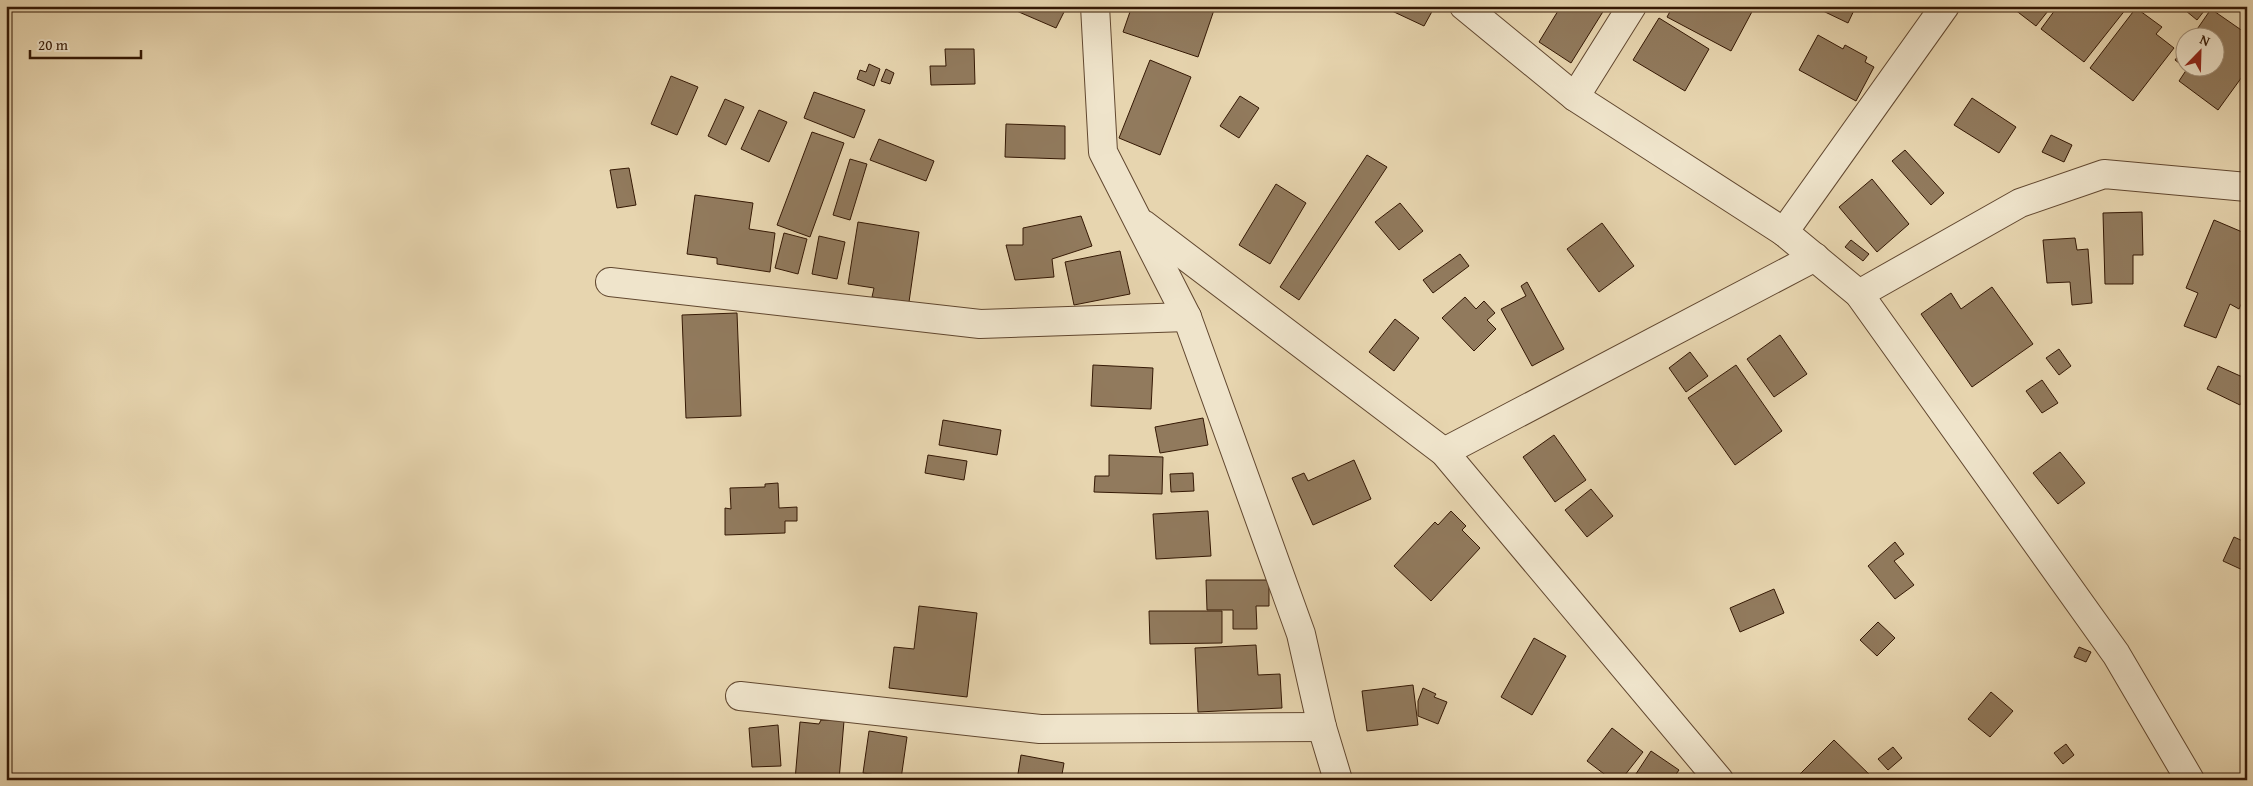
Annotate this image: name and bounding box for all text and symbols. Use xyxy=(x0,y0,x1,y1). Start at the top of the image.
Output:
scale bar xyxy=(30,28,141,60)
north arrow xyxy=(2176,28,2226,78)
text: N xyxy=(2197,29,2214,51)
text: 20 m xyxy=(38,34,69,55)

